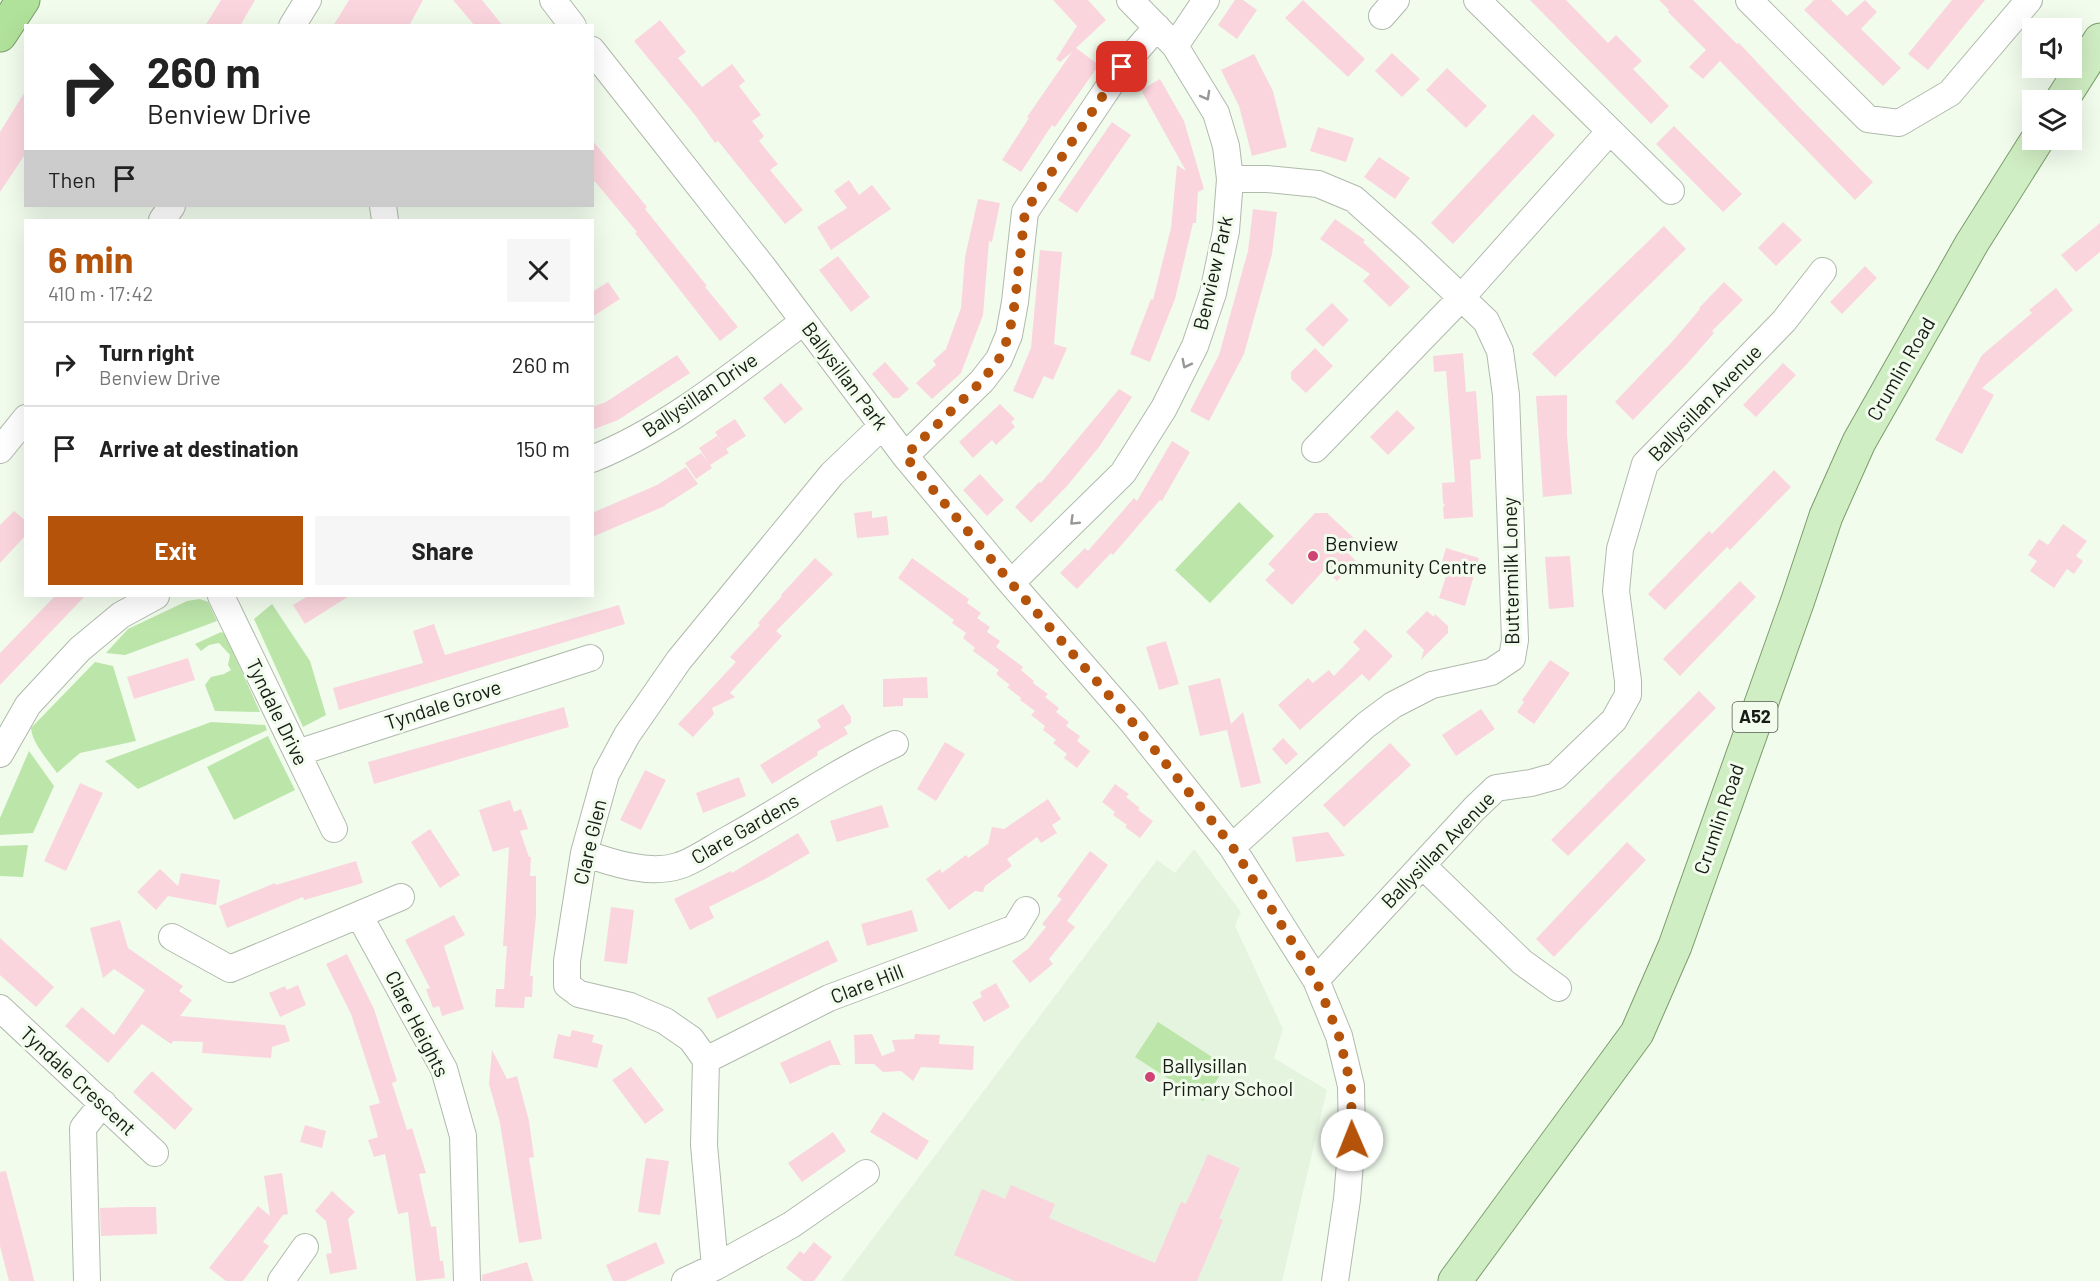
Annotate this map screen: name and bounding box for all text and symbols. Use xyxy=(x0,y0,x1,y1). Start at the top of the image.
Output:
map controls xyxy=(2022,18,2082,150)
button: sound xyxy=(2022,18,2082,78)
pin xyxy=(1096,41,1147,92)
text: 260 m xyxy=(147,46,260,96)
icon: right xyxy=(48,48,126,126)
icon: arrive xyxy=(1105,50,1138,83)
one-way arrow xyxy=(1199,90,1210,100)
button: layers xyxy=(2022,90,2082,150)
text: Benview Drive xyxy=(147,97,311,129)
icon: arrive xyxy=(108,162,141,195)
text: Then xyxy=(48,166,96,192)
street label: Benview Park xyxy=(1187,213,1237,332)
text: 6 min xyxy=(48,237,133,280)
button: close xyxy=(507,239,570,302)
text: 410 m · 17:42 xyxy=(48,281,153,305)
street label: Crumlin Road xyxy=(1861,313,1939,424)
street label: Ballysillan Park xyxy=(797,317,894,434)
text: Turn right xyxy=(99,339,194,365)
street label: Ballysillan Avenue xyxy=(1643,339,1766,466)
street label: Ballysillan Drive xyxy=(637,347,762,442)
icon: right xyxy=(48,348,81,381)
text: 260 m xyxy=(512,351,570,377)
one-way arrow xyxy=(1182,357,1193,368)
text: Benview Drive xyxy=(99,365,221,389)
icon: arrive xyxy=(48,432,81,465)
text: Arrive at destination xyxy=(99,435,298,461)
text: 150 m xyxy=(516,435,570,461)
street label: Buttermilk Loney xyxy=(1497,497,1523,645)
one-way arrow xyxy=(1070,514,1080,525)
button: Exit xyxy=(48,516,303,585)
button: Share xyxy=(315,516,570,585)
place label: Benview Community Centre xyxy=(1325,531,1487,578)
marker: Benview Community Centre xyxy=(1306,549,1320,563)
street label: Tyndale Drive xyxy=(242,654,314,769)
street label: Tyndale Grove xyxy=(382,674,504,734)
road number: A52 xyxy=(1732,702,1778,732)
street label: Crumlin Road xyxy=(1688,760,1748,877)
street label: Ballysillan Avenue xyxy=(1376,786,1499,913)
street label: Clare Gardens xyxy=(686,788,803,869)
street label: Clare Glen xyxy=(568,797,611,887)
street label: Clare Hill xyxy=(827,958,907,1008)
street label: Clare Heights xyxy=(381,966,455,1081)
street label: Tyndale Crescent xyxy=(16,1021,142,1140)
place label: Ballysillan Primary School xyxy=(1162,1053,1293,1100)
marker: Ballysillan Primary School xyxy=(1143,1070,1157,1084)
position arrow xyxy=(1320,1108,1384,1172)

